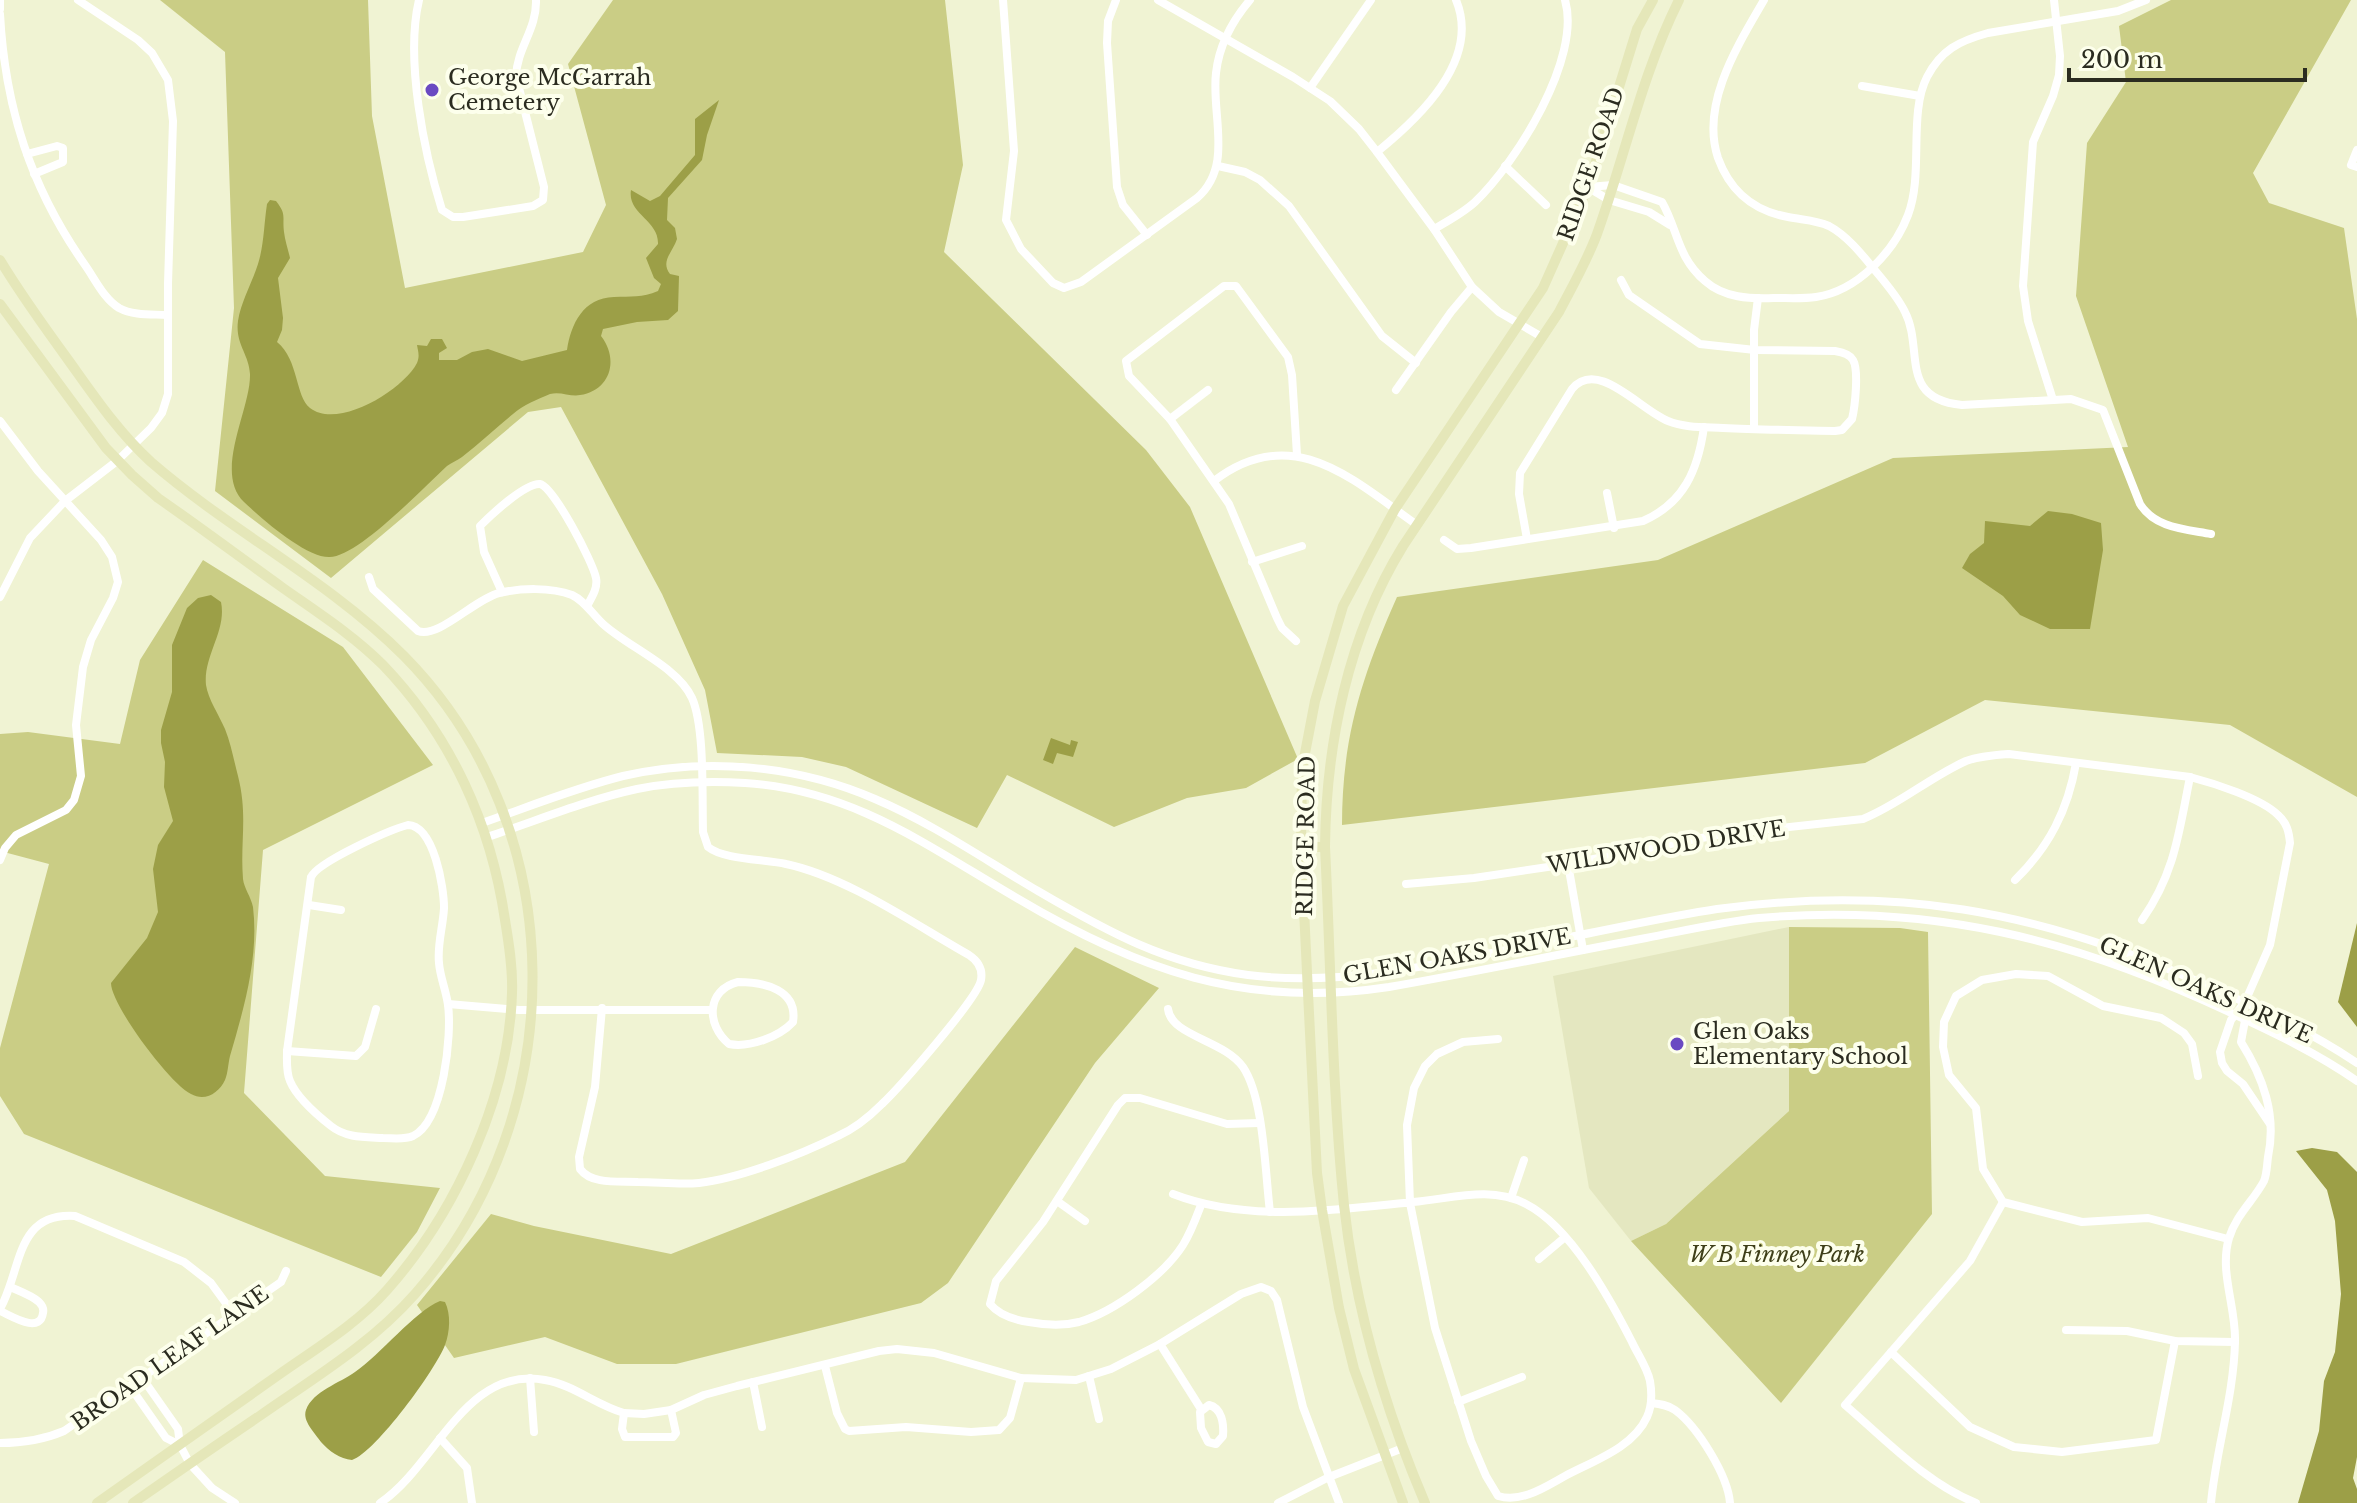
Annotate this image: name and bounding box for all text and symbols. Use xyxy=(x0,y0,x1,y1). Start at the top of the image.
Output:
scale bar xyxy=(2069,32,2305,82)
text: 200 m xyxy=(2081,45,2163,74)
place label: George McGarrah Cemetery xyxy=(448,64,651,116)
marker: George McGarrah Cemetery xyxy=(423,81,441,99)
street label: RIDGE ROAD xyxy=(1552,84,1630,244)
street label: RIDGE ROAD xyxy=(1291,755,1321,917)
street label: WILDWOOD DRIVE xyxy=(1544,815,1787,879)
street label: GLEN OAKS DRIVE xyxy=(1341,923,1573,989)
street label: GLEN OAKS DRIVE xyxy=(2095,931,2317,1049)
place label: Glen Oaks Elementary School xyxy=(1693,1018,1908,1070)
marker: Glen Oaks Elementary School xyxy=(1668,1035,1686,1053)
park label: W B Finney Park xyxy=(1689,1241,1865,1268)
street label: BROAD LEAF LANE xyxy=(66,1280,274,1436)

